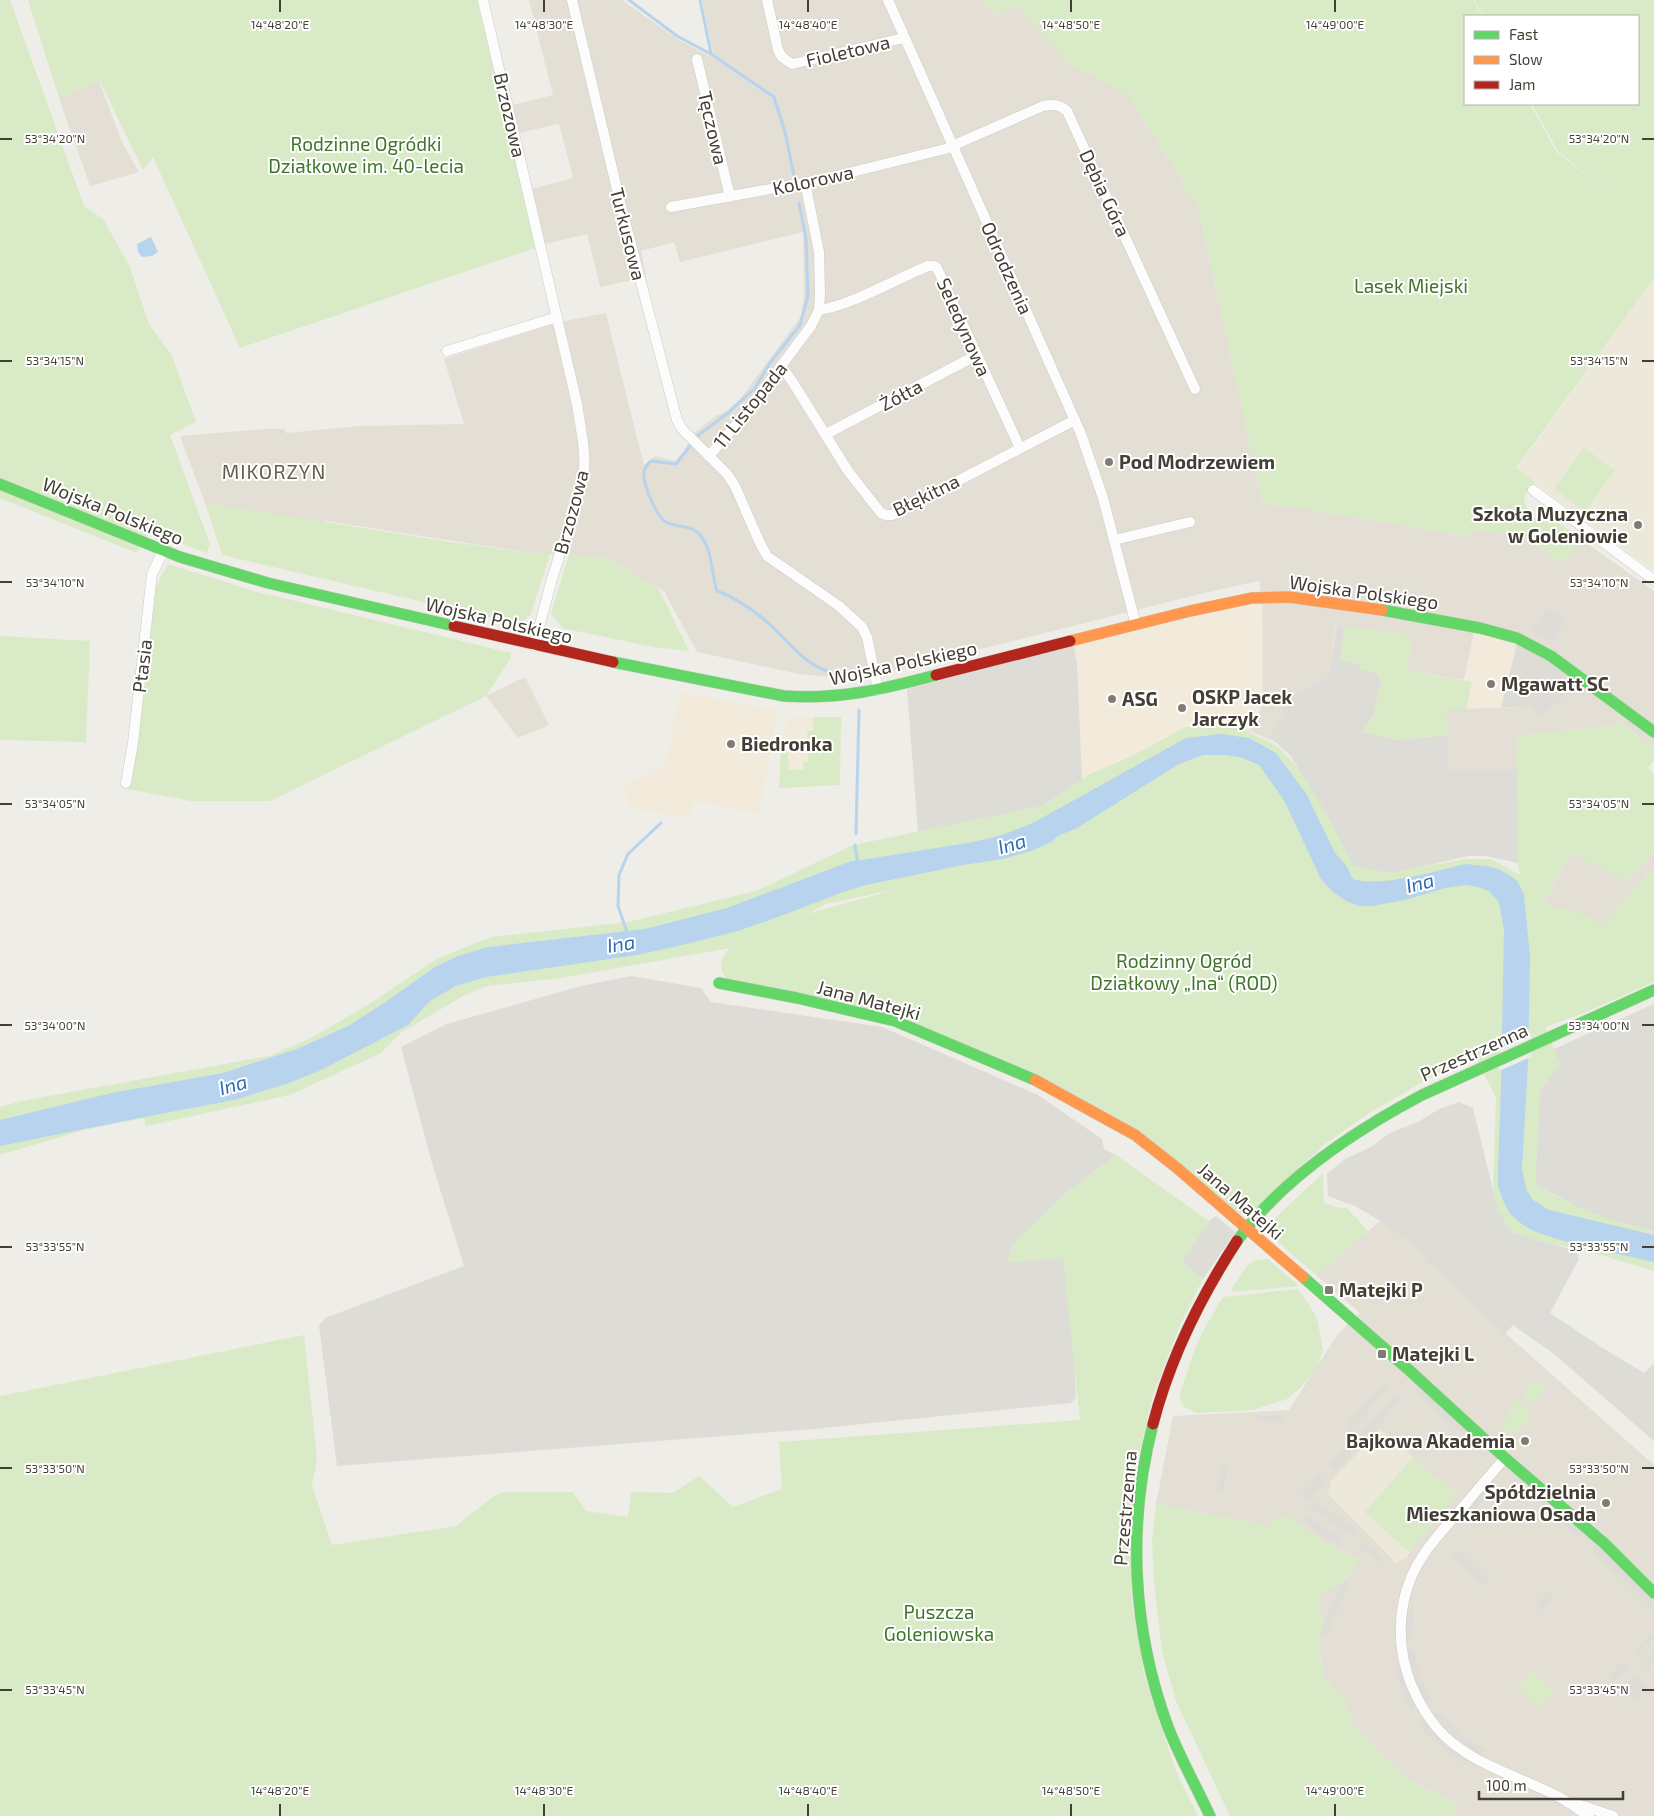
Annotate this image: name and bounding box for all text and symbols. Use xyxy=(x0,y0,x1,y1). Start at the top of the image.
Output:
legend xyxy=(1464,15,1639,105)
text: 14°48'20"E xyxy=(251,17,310,31)
text: 14°48'30"E xyxy=(515,17,574,31)
text: 14°48'40"E xyxy=(778,17,838,31)
text: 14°48'50"E xyxy=(1042,17,1100,31)
text: 14°49'00"E xyxy=(1306,17,1365,31)
text: Fast xyxy=(1509,25,1539,43)
street label: Fioletowa xyxy=(804,30,892,71)
text: Slow xyxy=(1509,50,1543,68)
street label: Brzozowa xyxy=(490,70,531,160)
text: Jam xyxy=(1509,75,1535,93)
street label: Tęczowa xyxy=(694,89,733,167)
text: 53°34'20"N xyxy=(25,131,85,145)
text: 53°34'20"N xyxy=(1569,131,1629,145)
park label: Rodzinne Ogródki Działkowe im. 40-lecia xyxy=(268,132,464,177)
street label: Dębia Góra xyxy=(1075,145,1136,240)
street label: Kolorowa xyxy=(770,160,856,199)
street label: Turkusowa xyxy=(606,185,651,283)
street label: Odrodzenia xyxy=(977,218,1038,318)
street label: Seledynowa xyxy=(933,274,996,380)
park label: Lasek Miejski xyxy=(1354,274,1468,297)
text: 53°34'15"N xyxy=(26,353,84,367)
text: 53°34'15"N xyxy=(1570,353,1628,367)
street label: 11 Listopada xyxy=(708,357,791,452)
street label: Żółta xyxy=(875,374,926,415)
place label: Pod Modrzewiem xyxy=(1119,450,1275,473)
marker: Pod Modrzewiem xyxy=(1103,456,1115,468)
district label: MIKORZYN xyxy=(222,459,326,483)
street label: Brzozowa xyxy=(548,467,593,557)
street label: Błękitna xyxy=(889,469,963,521)
street label: Wojska Polskiego xyxy=(39,472,187,549)
place label: Szkoła Muzyczna w Goleniowie xyxy=(1472,502,1628,547)
marker: Szkoła Muzyczna w Goleniowie xyxy=(1632,519,1644,531)
street label: Wojska Polskiego xyxy=(1288,570,1440,613)
text: 53°34'10"N xyxy=(26,575,84,589)
text: 53°34'10"N xyxy=(1570,575,1628,589)
street label: Wojska Polskiego xyxy=(423,591,575,648)
street label: Wojska Polskiego xyxy=(827,636,979,689)
street label: Ptasia xyxy=(127,638,156,694)
place label: Mgawatt SC xyxy=(1501,672,1609,695)
marker: Mgawatt SC xyxy=(1485,678,1497,690)
place label: OSKP Jacek Jarczyk xyxy=(1192,685,1293,731)
place label: ASG xyxy=(1122,687,1158,710)
marker: ASG xyxy=(1106,693,1118,705)
marker: OSKP Jacek Jarczyk xyxy=(1176,702,1188,714)
place label: Biedronka xyxy=(741,732,833,755)
marker: Biedronka xyxy=(725,738,737,750)
text: 53°34'05"N xyxy=(25,796,85,810)
text: 53°34'05"N xyxy=(1569,796,1629,810)
water label: Ina xyxy=(995,828,1029,858)
water label: Ina xyxy=(1403,867,1436,897)
water label: Ina xyxy=(605,929,637,957)
park label: Rodzinny Ogród Działkowy „Ina“ (ROD) xyxy=(1090,949,1278,994)
street label: Jana Matejki xyxy=(815,975,923,1024)
text: 53°34'00"N xyxy=(24,1018,86,1032)
street label: Przestrzenna xyxy=(1416,1018,1531,1086)
text: 53°34'00"N xyxy=(1568,1018,1630,1032)
water label: Ina xyxy=(216,1069,249,1099)
street label: Jana Matejki xyxy=(1194,1157,1289,1244)
text: 53°33'55"N xyxy=(26,1239,84,1253)
text: 53°33'55"N xyxy=(1570,1239,1628,1253)
place label: Matejki P xyxy=(1339,1278,1423,1301)
marker: Matejki P xyxy=(1323,1284,1335,1296)
place label: Matejki L xyxy=(1392,1342,1474,1365)
marker: Matejki L xyxy=(1376,1348,1388,1360)
place label: Bajkowa Akademia xyxy=(1346,1429,1515,1452)
marker: Bajkowa Akademia xyxy=(1519,1435,1531,1447)
street label: Przestrzenna xyxy=(1108,1449,1141,1567)
text: 53°33'50"N xyxy=(25,1461,85,1475)
text: 53°33'50"N xyxy=(1569,1461,1629,1475)
place label: Spółdzielnia Mieszkaniowa Osada xyxy=(1406,1480,1596,1525)
marker: Spółdzielnia Mieszkaniowa Osada xyxy=(1600,1497,1612,1509)
park label: Puszcza Goleniowska xyxy=(884,1600,994,1645)
text: 53°33'45"N xyxy=(25,1682,85,1696)
text: 53°33'45"N xyxy=(1569,1682,1629,1696)
scale bar xyxy=(1479,1768,1623,1800)
text: 100 m xyxy=(1486,1776,1527,1794)
text: 14°48'20"E xyxy=(251,1783,310,1797)
text: 14°48'30"E xyxy=(515,1783,574,1797)
text: 14°48'40"E xyxy=(778,1783,838,1797)
text: 14°48'50"E xyxy=(1042,1783,1100,1797)
text: 14°49'00"E xyxy=(1306,1783,1365,1797)

